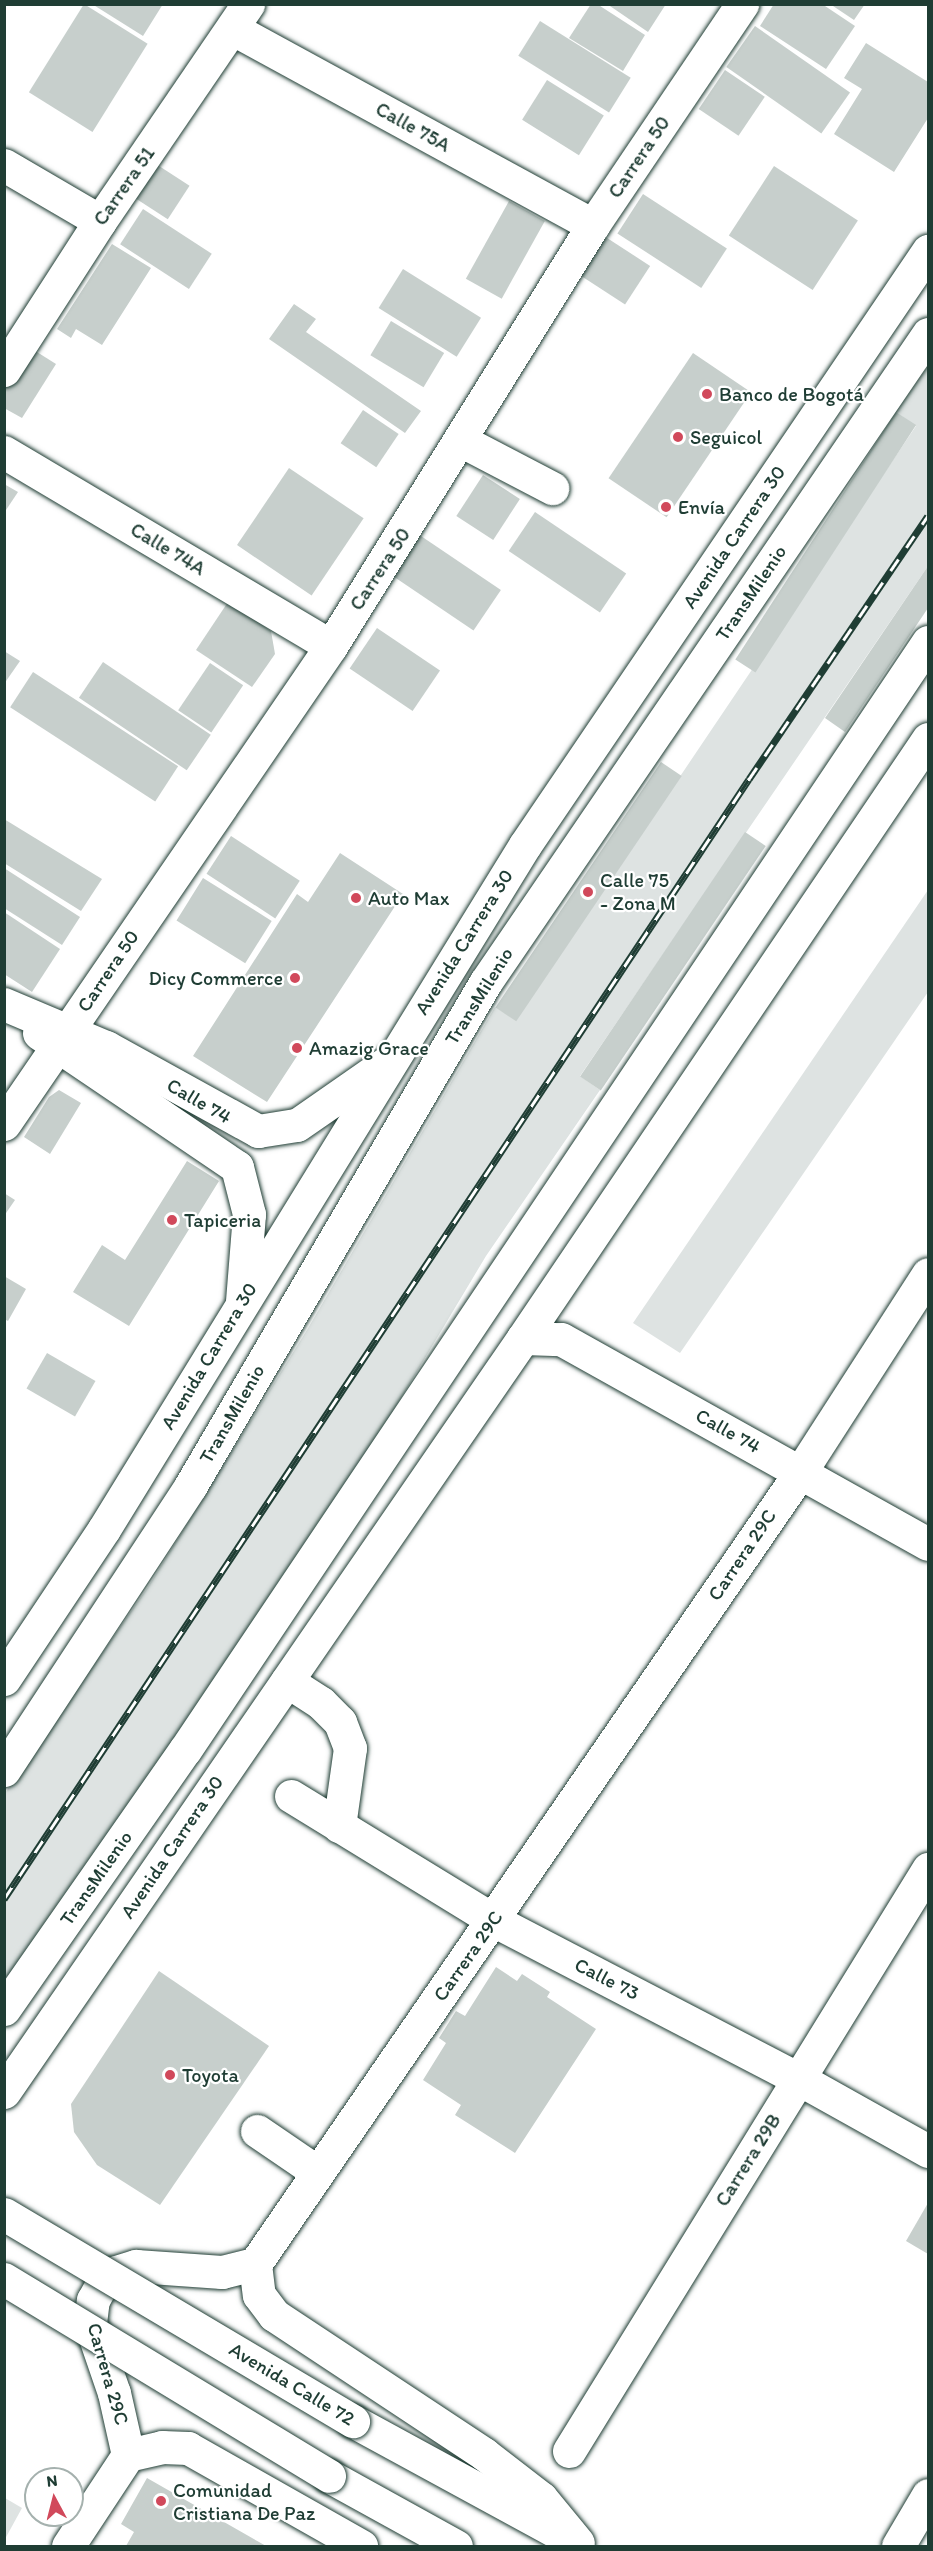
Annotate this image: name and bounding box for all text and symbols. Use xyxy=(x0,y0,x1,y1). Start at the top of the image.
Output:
street label: Calle 75A xyxy=(371,97,455,157)
street label: Carrera 50 xyxy=(603,111,675,203)
street label: Carrera 51 xyxy=(88,142,160,230)
place label: Banco de Bogotá xyxy=(719,382,864,406)
marker: Banco de Bogotá xyxy=(700,387,714,401)
place label: Seguicol xyxy=(690,425,762,449)
marker: Seguicol xyxy=(671,430,685,444)
street label: Avenida Carrera 30 xyxy=(677,461,791,613)
place label: Envía xyxy=(678,495,725,519)
marker: Envía xyxy=(659,500,673,514)
street label: Calle 74A xyxy=(126,517,210,581)
street label: Carrera 50 xyxy=(344,523,416,615)
street label: TransMilenio xyxy=(710,541,792,645)
street label: Avenida Carrera 30 xyxy=(410,865,518,1019)
place label: Calle 75 - Zona M xyxy=(600,868,675,915)
marker: Calle 75 - Zona M xyxy=(581,885,595,899)
place label: Auto Max xyxy=(368,886,450,910)
marker: Auto Max xyxy=(349,891,363,905)
street label: Carrera 50 xyxy=(72,925,144,1017)
street label: TransMilenio xyxy=(440,943,518,1049)
place label: Dicy Commerce xyxy=(149,966,283,990)
marker: Dicy Commerce xyxy=(288,971,302,985)
place label: Amazig Grace xyxy=(309,1036,429,1060)
marker: Amazig Grace xyxy=(290,1041,304,1055)
street label: Calle 74 xyxy=(162,1073,236,1129)
place label: Tapiceria xyxy=(184,1208,261,1232)
marker: Tapiceria xyxy=(165,1213,179,1227)
street label: Avenida Carrera 30 xyxy=(156,1278,262,1434)
street label: TransMilenio xyxy=(194,1360,270,1468)
street label: Calle 74 xyxy=(691,1403,765,1459)
street label: Carrera 29C xyxy=(703,1505,781,1605)
street label: Avenida Carrera 30 xyxy=(115,1771,229,1923)
street label: TransMilenio xyxy=(55,1826,137,1930)
street label: Carrera 29C xyxy=(428,1906,508,2006)
street label: Calle 73 xyxy=(571,1953,643,2005)
place label: Toyota xyxy=(182,2063,239,2087)
marker: Toyota xyxy=(163,2068,177,2082)
street label: Carrera 29B xyxy=(710,2109,786,2211)
street label: Carrera 29C xyxy=(82,2320,134,2428)
street label: Avenida Calle 72 xyxy=(225,2337,359,2431)
north arrow xyxy=(24,2467,84,2527)
text: N xyxy=(45,2471,59,2491)
place label: Comunidad Cristiana De Paz xyxy=(173,2478,315,2525)
marker: Comunidad Cristiana De Paz xyxy=(154,2494,168,2508)

